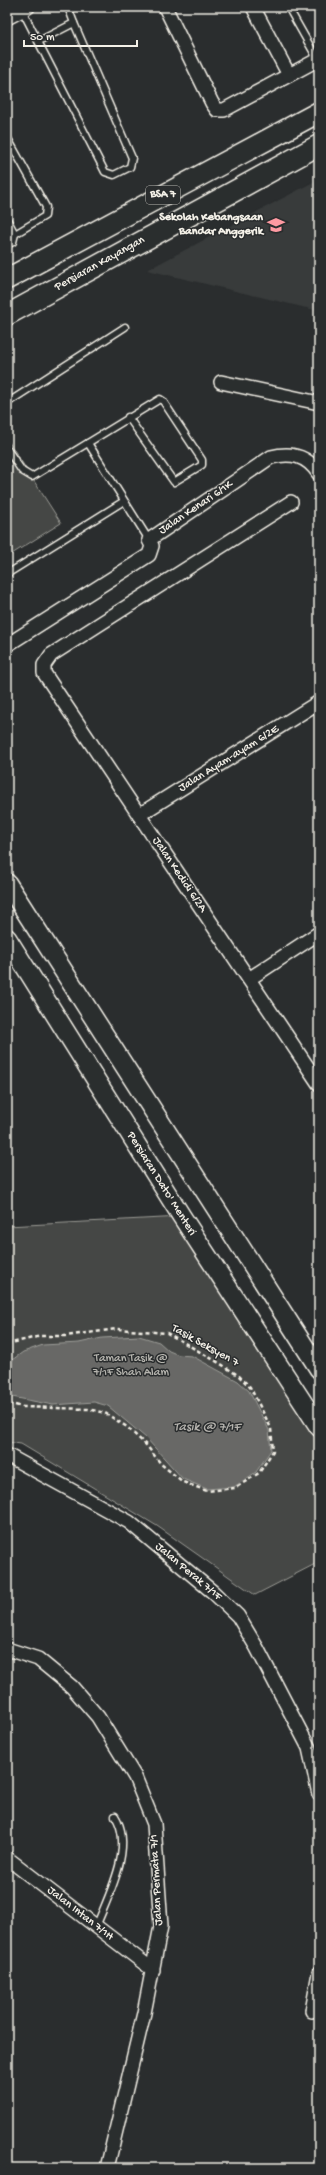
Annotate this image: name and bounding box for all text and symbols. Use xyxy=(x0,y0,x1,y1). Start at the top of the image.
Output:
scale bar xyxy=(24,22,137,48)
text: 50 m xyxy=(30,31,55,45)
road number: BSA 7 xyxy=(146,186,180,204)
place label: Sekolah Kebangsaan Bandar Anggerik xyxy=(159,211,265,239)
school or university icon: Sekolah Kebangsaan Bandar Anggerik xyxy=(266,215,286,235)
street label: Persiaran Kayangan xyxy=(52,233,148,295)
street label: Jalan Kenari 6/1K xyxy=(156,477,237,538)
street label: Jalan Ayam-ayam 6/2E xyxy=(176,722,282,796)
street label: Jalan Kedidi 6/2A xyxy=(149,835,210,916)
street label: Persiaran Dato' Menteri xyxy=(123,1129,199,1239)
street label: Tasik Seksyen 7 xyxy=(168,1321,242,1371)
park label: Taman Tasik @ 7/1F Shah Alam xyxy=(92,1352,169,1380)
water label: Tasik @ 7/1F xyxy=(174,1420,243,1435)
street label: Jalan Perak 7/1F xyxy=(152,1540,225,1605)
street label: Jalan Permata 7/1 xyxy=(148,1834,166,1926)
street label: Jalan Intan 7/1H xyxy=(44,1884,116,1944)

